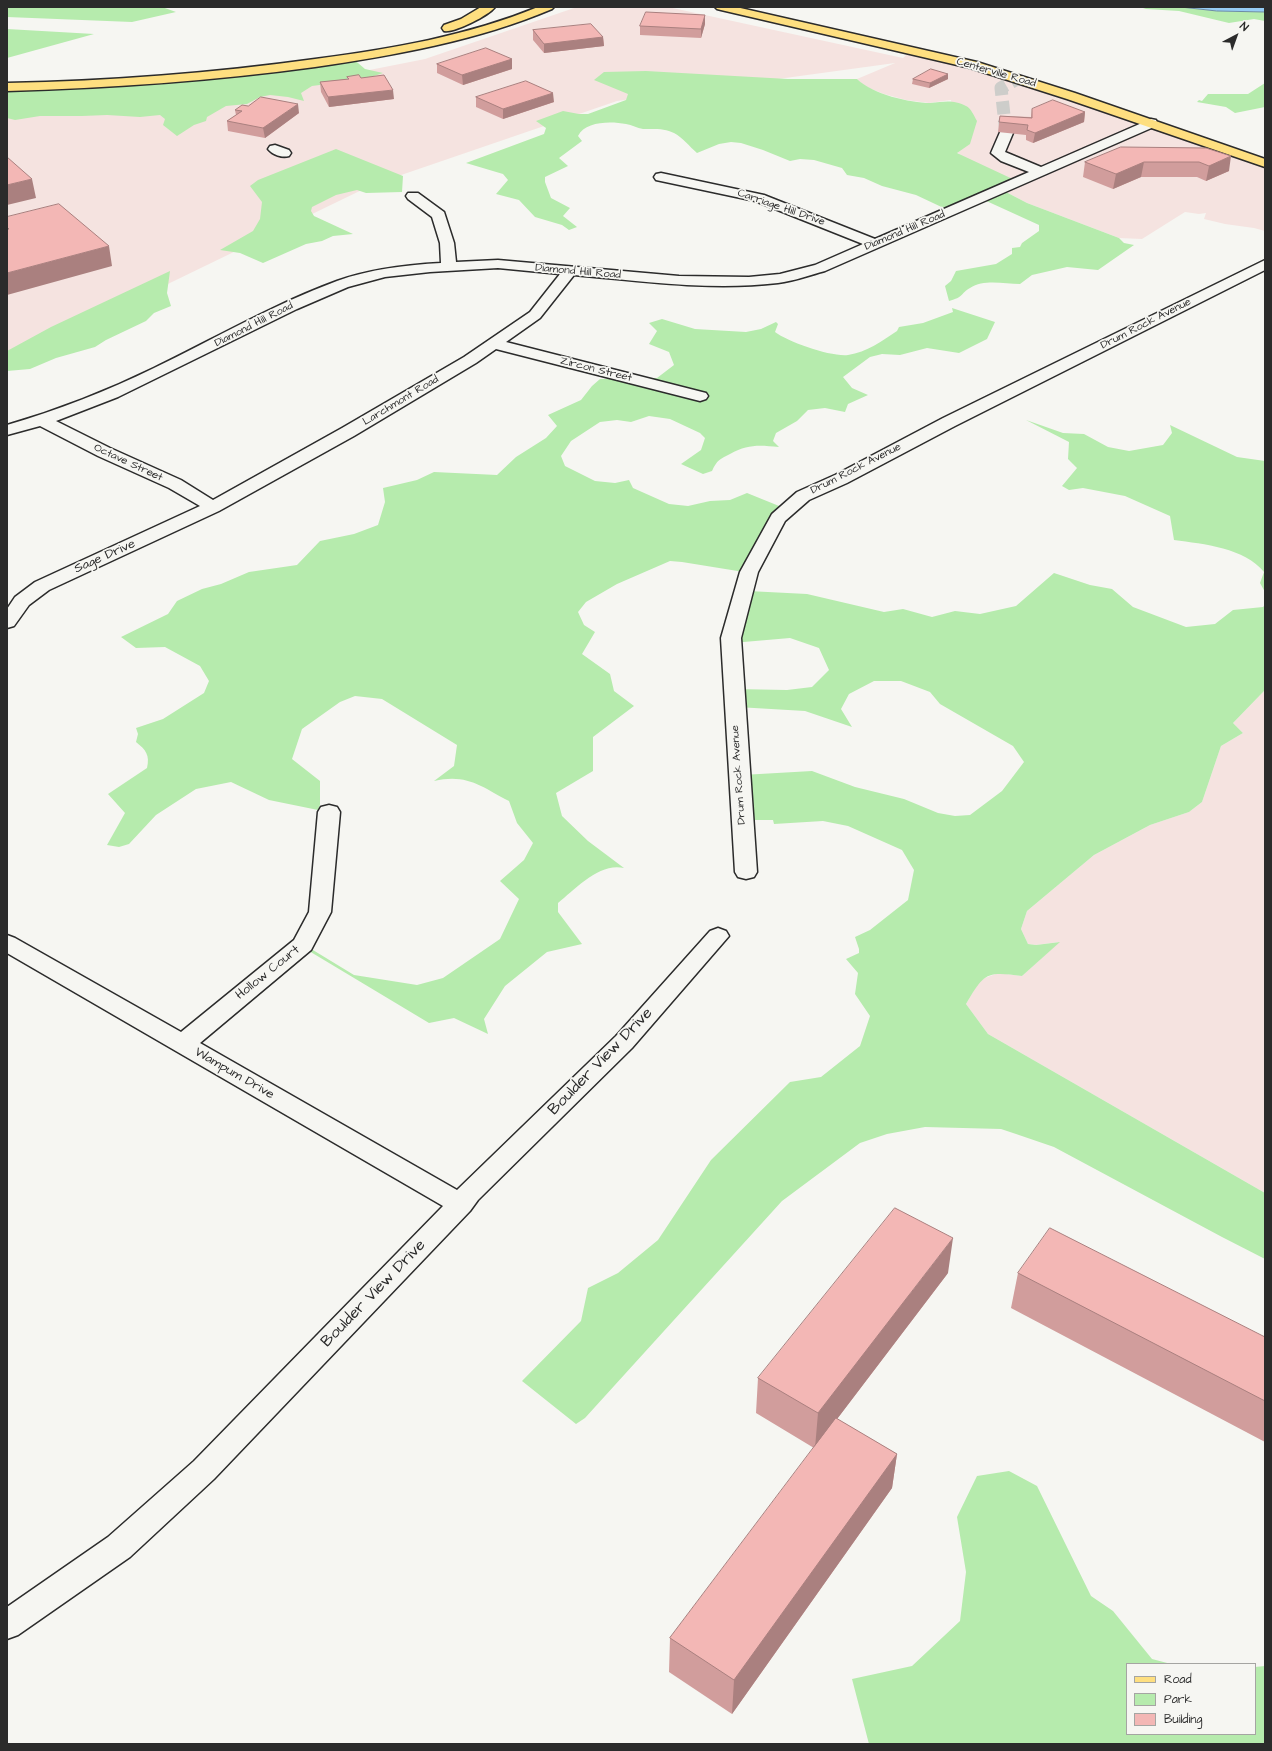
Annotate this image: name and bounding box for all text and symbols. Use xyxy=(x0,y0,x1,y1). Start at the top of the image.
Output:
north arrow xyxy=(1216,16,1256,56)
text: N xyxy=(1237,19,1252,34)
street label: Centerville Road xyxy=(955,55,1037,91)
street label: Carriage Hill Drive xyxy=(736,187,826,229)
street label: Diamond Hill Road xyxy=(863,208,947,254)
street label: Diamond Hill Road xyxy=(535,262,621,282)
street label: Drum Rock Avenue xyxy=(1099,296,1193,352)
street label: Diamond Hill Road xyxy=(213,300,295,350)
street label: Zircon Street xyxy=(559,355,633,385)
street label: Larchmont Road xyxy=(361,373,441,429)
street label: Octave Street xyxy=(92,441,164,485)
street label: Drum Rock Avenue xyxy=(809,441,903,497)
street label: Sage Drive xyxy=(72,537,138,577)
street label: Drum Rock Avenue xyxy=(729,725,749,825)
street label: Hollow Court xyxy=(233,942,303,1004)
street label: Boulder View Drive xyxy=(545,1004,657,1120)
street label: Wampum Drive xyxy=(191,1045,277,1103)
street label: Boulder View Drive xyxy=(318,1236,430,1352)
legend xyxy=(1126,1663,1256,1735)
text: Road xyxy=(1164,1671,1192,1688)
text: Park xyxy=(1164,1691,1192,1708)
text: Building xyxy=(1164,1711,1202,1728)

